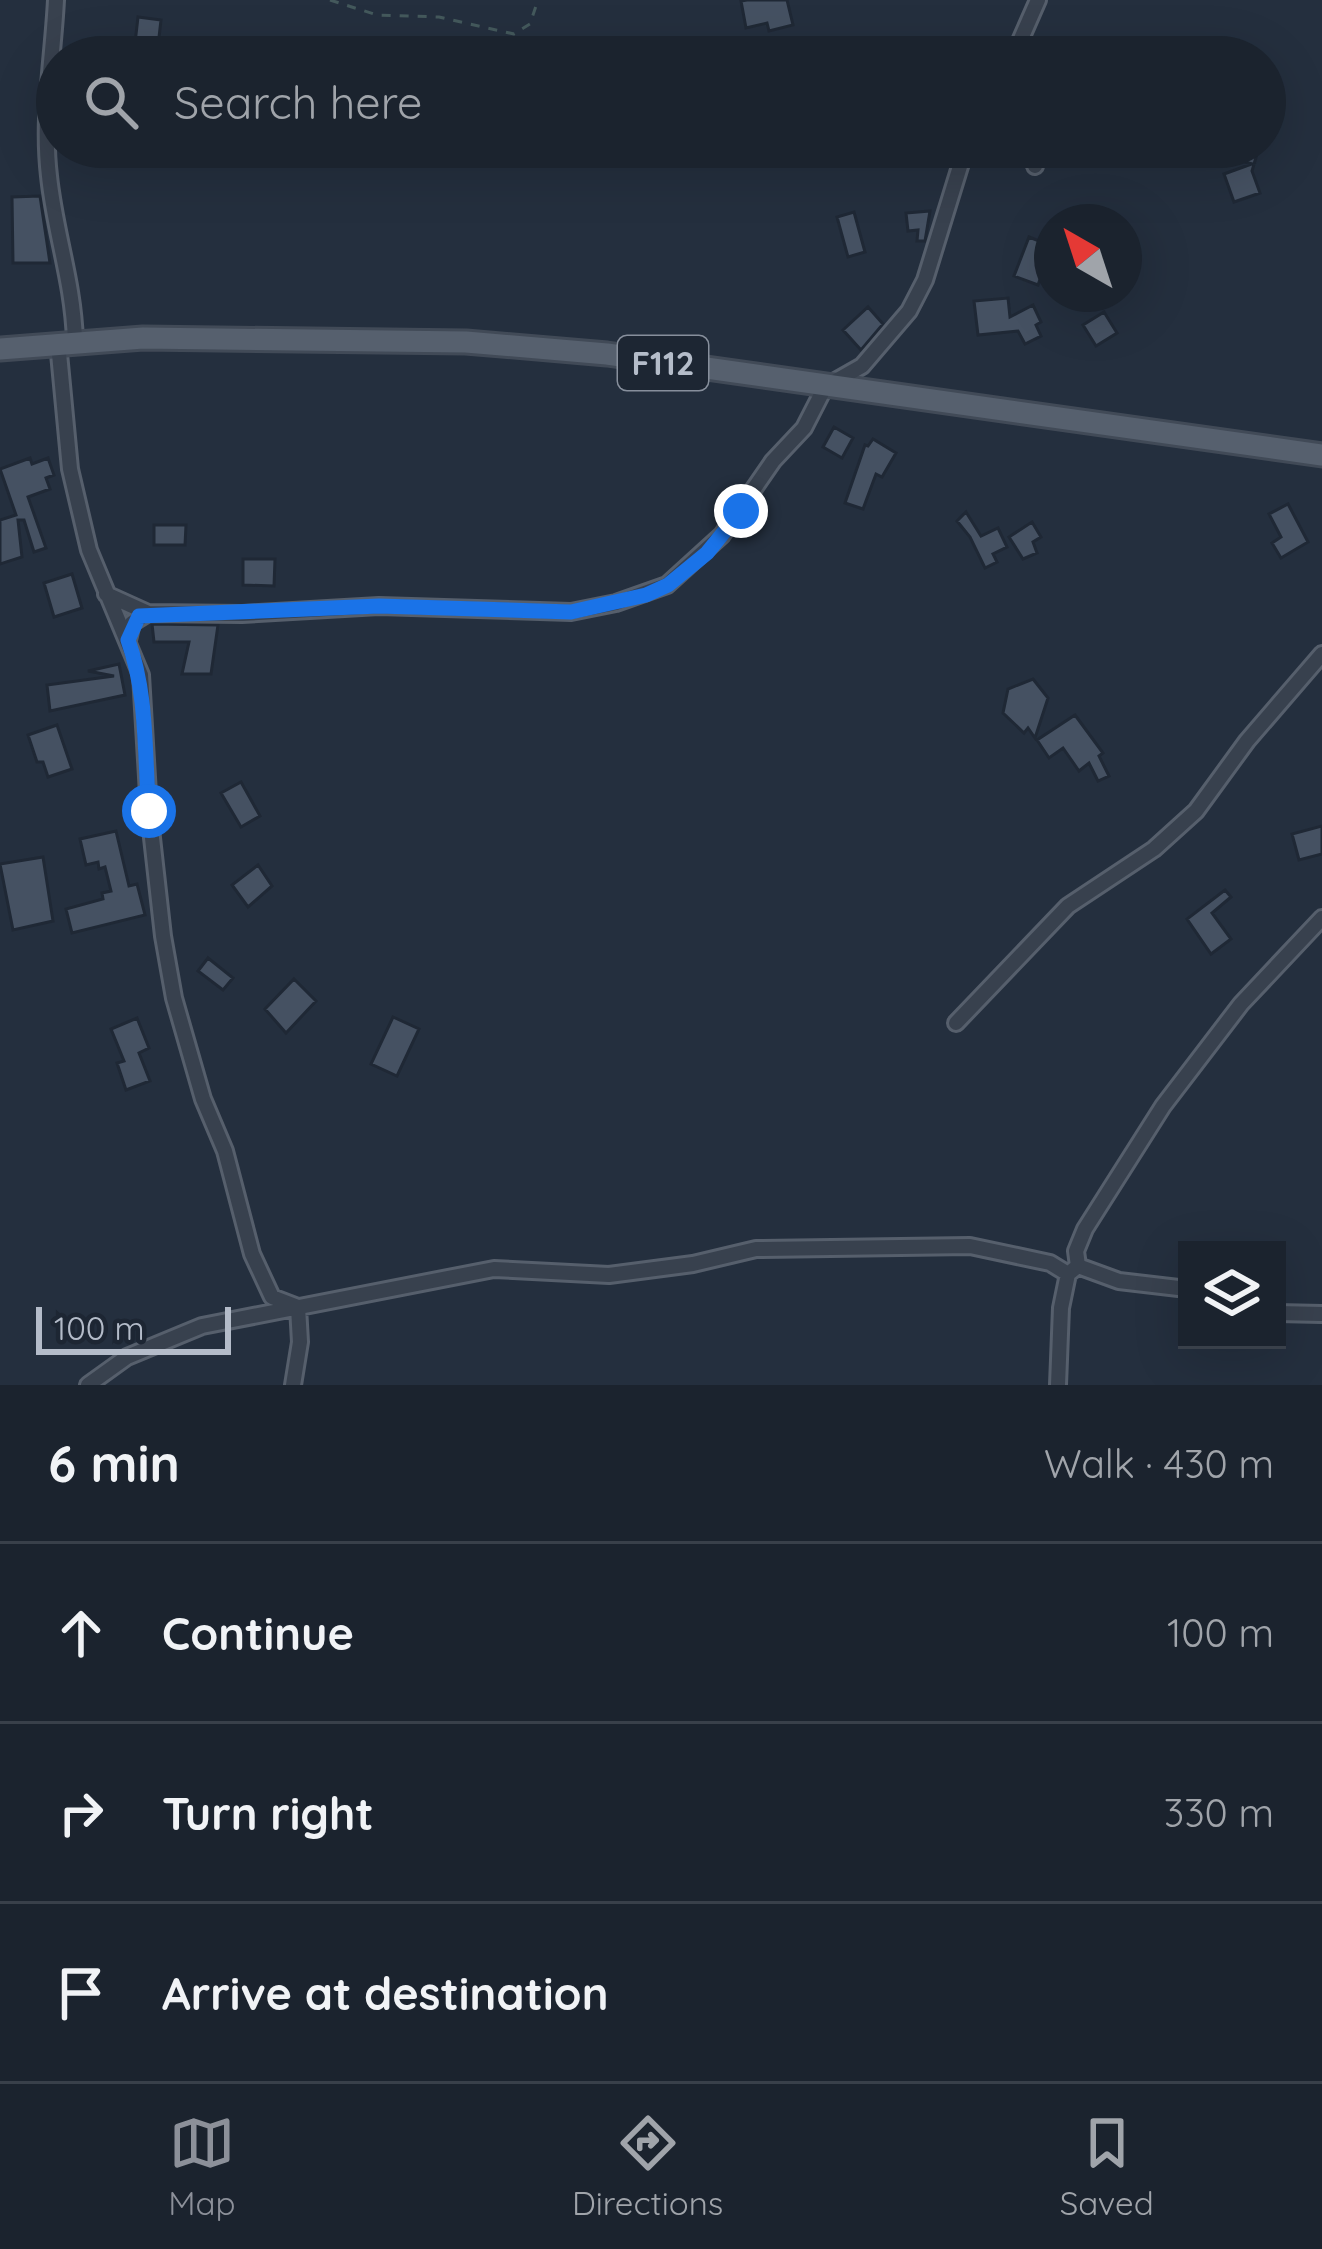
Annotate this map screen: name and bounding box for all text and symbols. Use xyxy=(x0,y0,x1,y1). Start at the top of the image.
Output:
search box xyxy=(36,36,1286,168)
icon: search xyxy=(78,69,144,135)
text: Search here xyxy=(174,74,422,130)
north arrow xyxy=(1034,204,1142,312)
road number: F112 xyxy=(618,336,708,390)
route end xyxy=(714,484,768,538)
route start xyxy=(122,784,176,838)
map controls xyxy=(1178,1241,1286,1349)
button: layers xyxy=(1178,1241,1286,1349)
scale bar xyxy=(36,1301,231,1354)
text: 100 m xyxy=(54,1307,145,1348)
text: 6 min xyxy=(48,1431,180,1495)
text: Walk · 430 m xyxy=(1044,1439,1274,1488)
icon: ahead xyxy=(48,1600,114,1666)
text: Continue xyxy=(162,1605,354,1661)
text: 100 m xyxy=(1167,1608,1274,1657)
icon: right xyxy=(48,1780,114,1846)
text: Turn right xyxy=(162,1785,374,1841)
text: 330 m xyxy=(1164,1788,1274,1837)
icon: arrive xyxy=(48,1960,114,2026)
text: Arrive at destination xyxy=(162,1965,608,2021)
tab: Map xyxy=(168,2110,236,2223)
tab: Directions xyxy=(572,2110,723,2223)
tab: Saved xyxy=(1060,2110,1154,2223)

